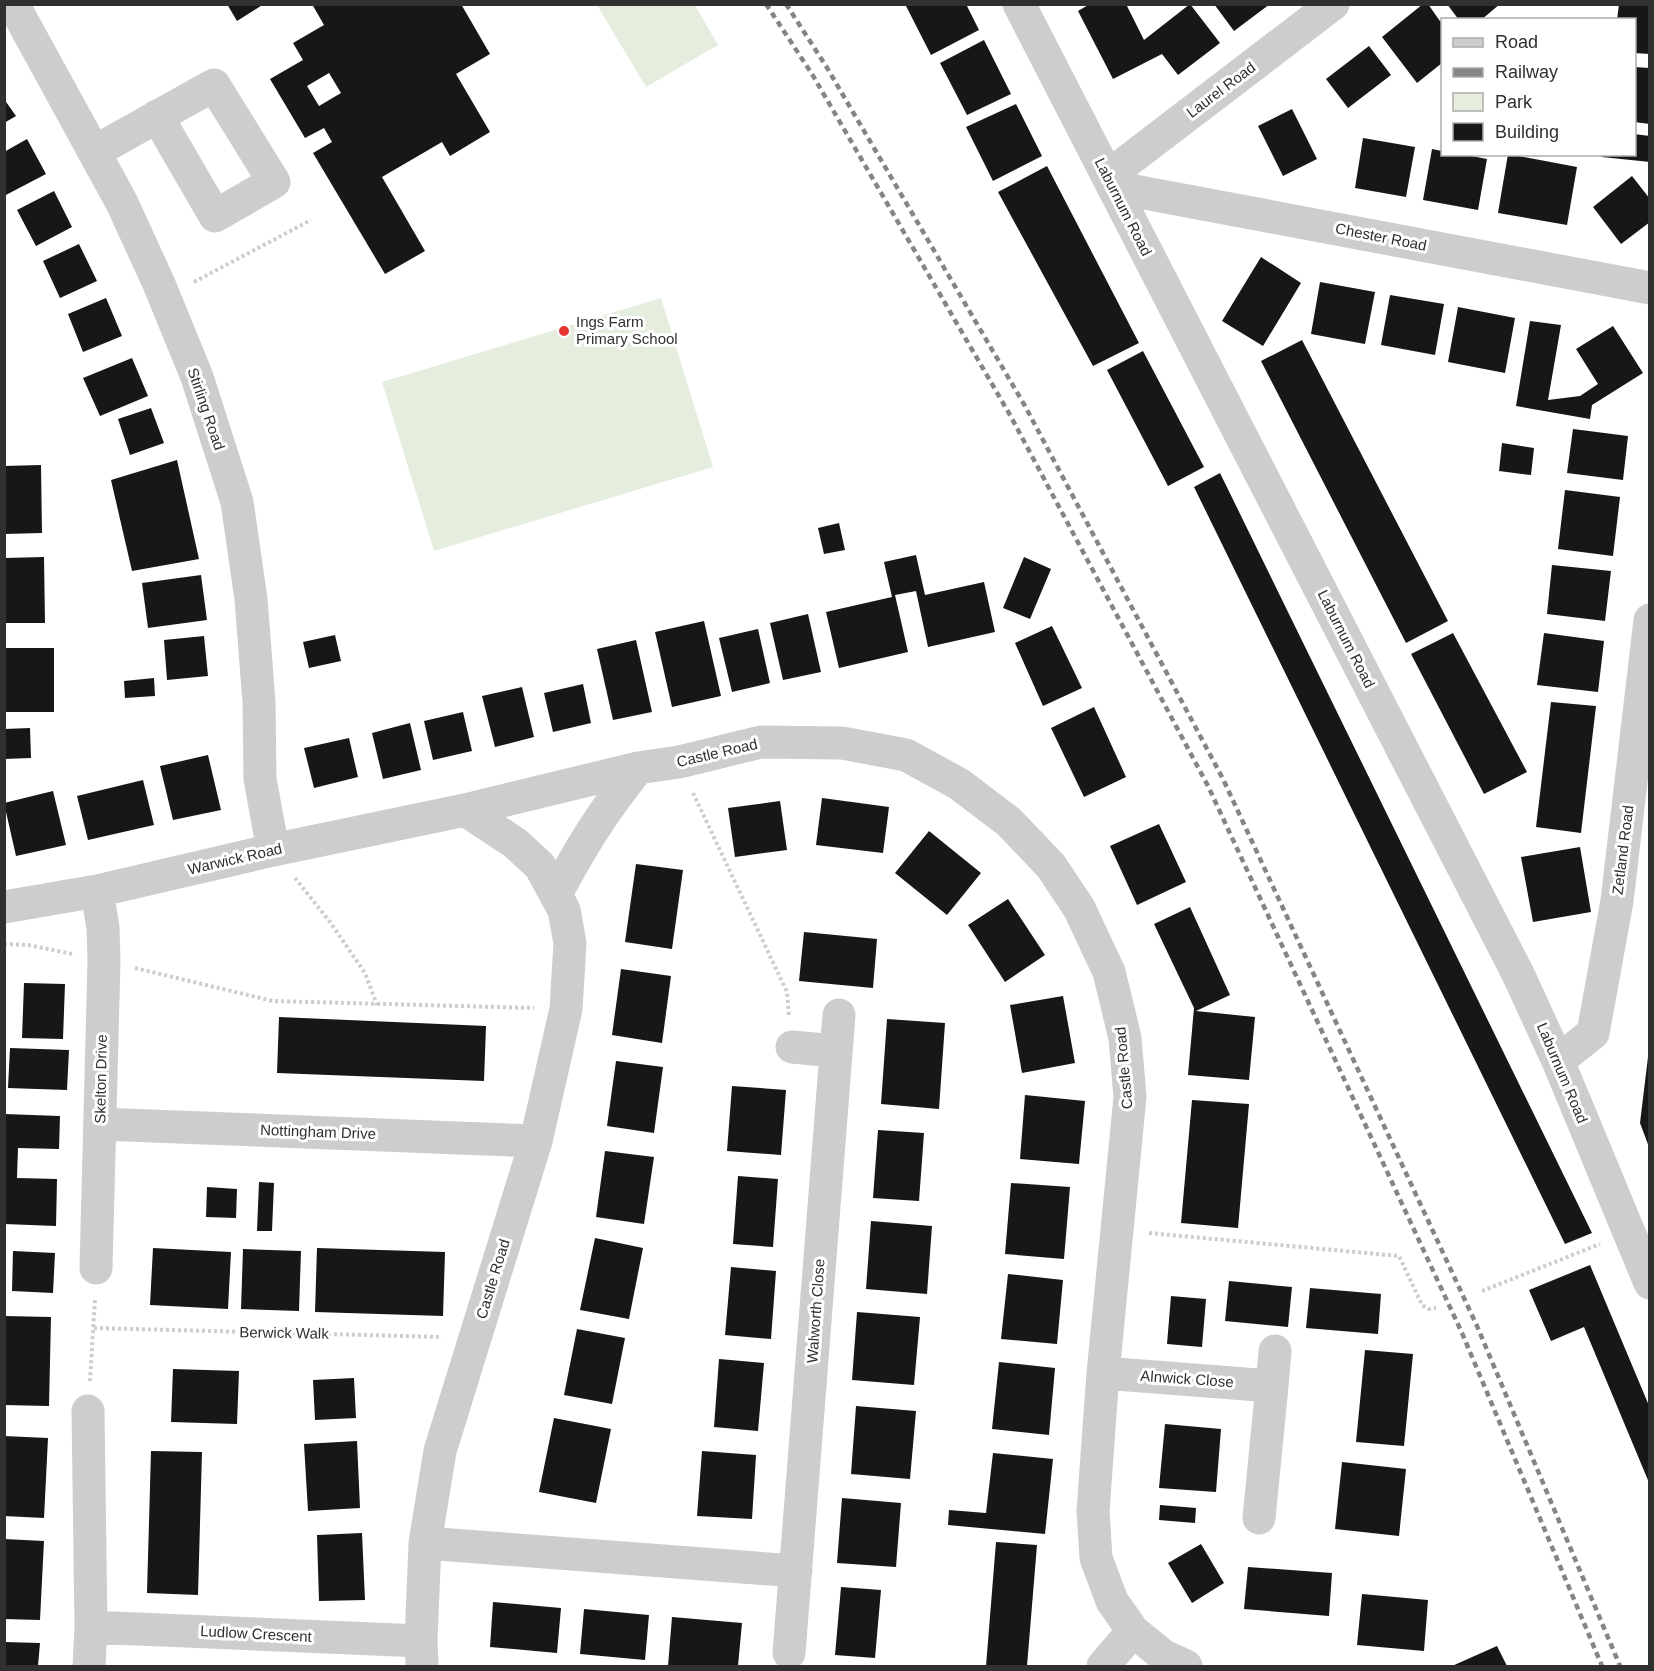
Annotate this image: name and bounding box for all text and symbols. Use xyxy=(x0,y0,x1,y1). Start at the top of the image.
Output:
legend xyxy=(1441,18,1636,156)
text: Road xyxy=(1495,32,1538,52)
street label: Laurel Road xyxy=(1183,58,1258,121)
text: Railway xyxy=(1495,62,1558,82)
text: Park xyxy=(1495,92,1533,112)
text: Building xyxy=(1495,122,1559,142)
street label: Laburnum Road xyxy=(1091,155,1155,259)
street label: Chester Road xyxy=(1334,219,1428,254)
place label: Ings Farm Primary School xyxy=(576,313,678,347)
marker: Ings Farm Primary School xyxy=(557,324,571,338)
street label: Stirling Road xyxy=(184,365,228,452)
street label: Laburnum Road xyxy=(1314,587,1378,691)
street label: Castle Road xyxy=(675,735,759,770)
street label: Zetland Road xyxy=(1609,804,1636,896)
street label: Warwick Road xyxy=(186,839,284,878)
street label: Laburnum Road xyxy=(1534,1020,1591,1126)
street label: Castle Road xyxy=(1111,1026,1136,1110)
street label: Skelton Drive xyxy=(91,1034,110,1124)
street label: Nottingham Drive xyxy=(260,1121,376,1142)
street label: Castle Road xyxy=(472,1237,513,1321)
street label: Walworth Close xyxy=(803,1258,828,1364)
street label: Berwick Walk xyxy=(239,1323,329,1342)
street label: Alnwick Close xyxy=(1140,1367,1234,1390)
street label: Ludlow Crescent xyxy=(200,1622,313,1645)

